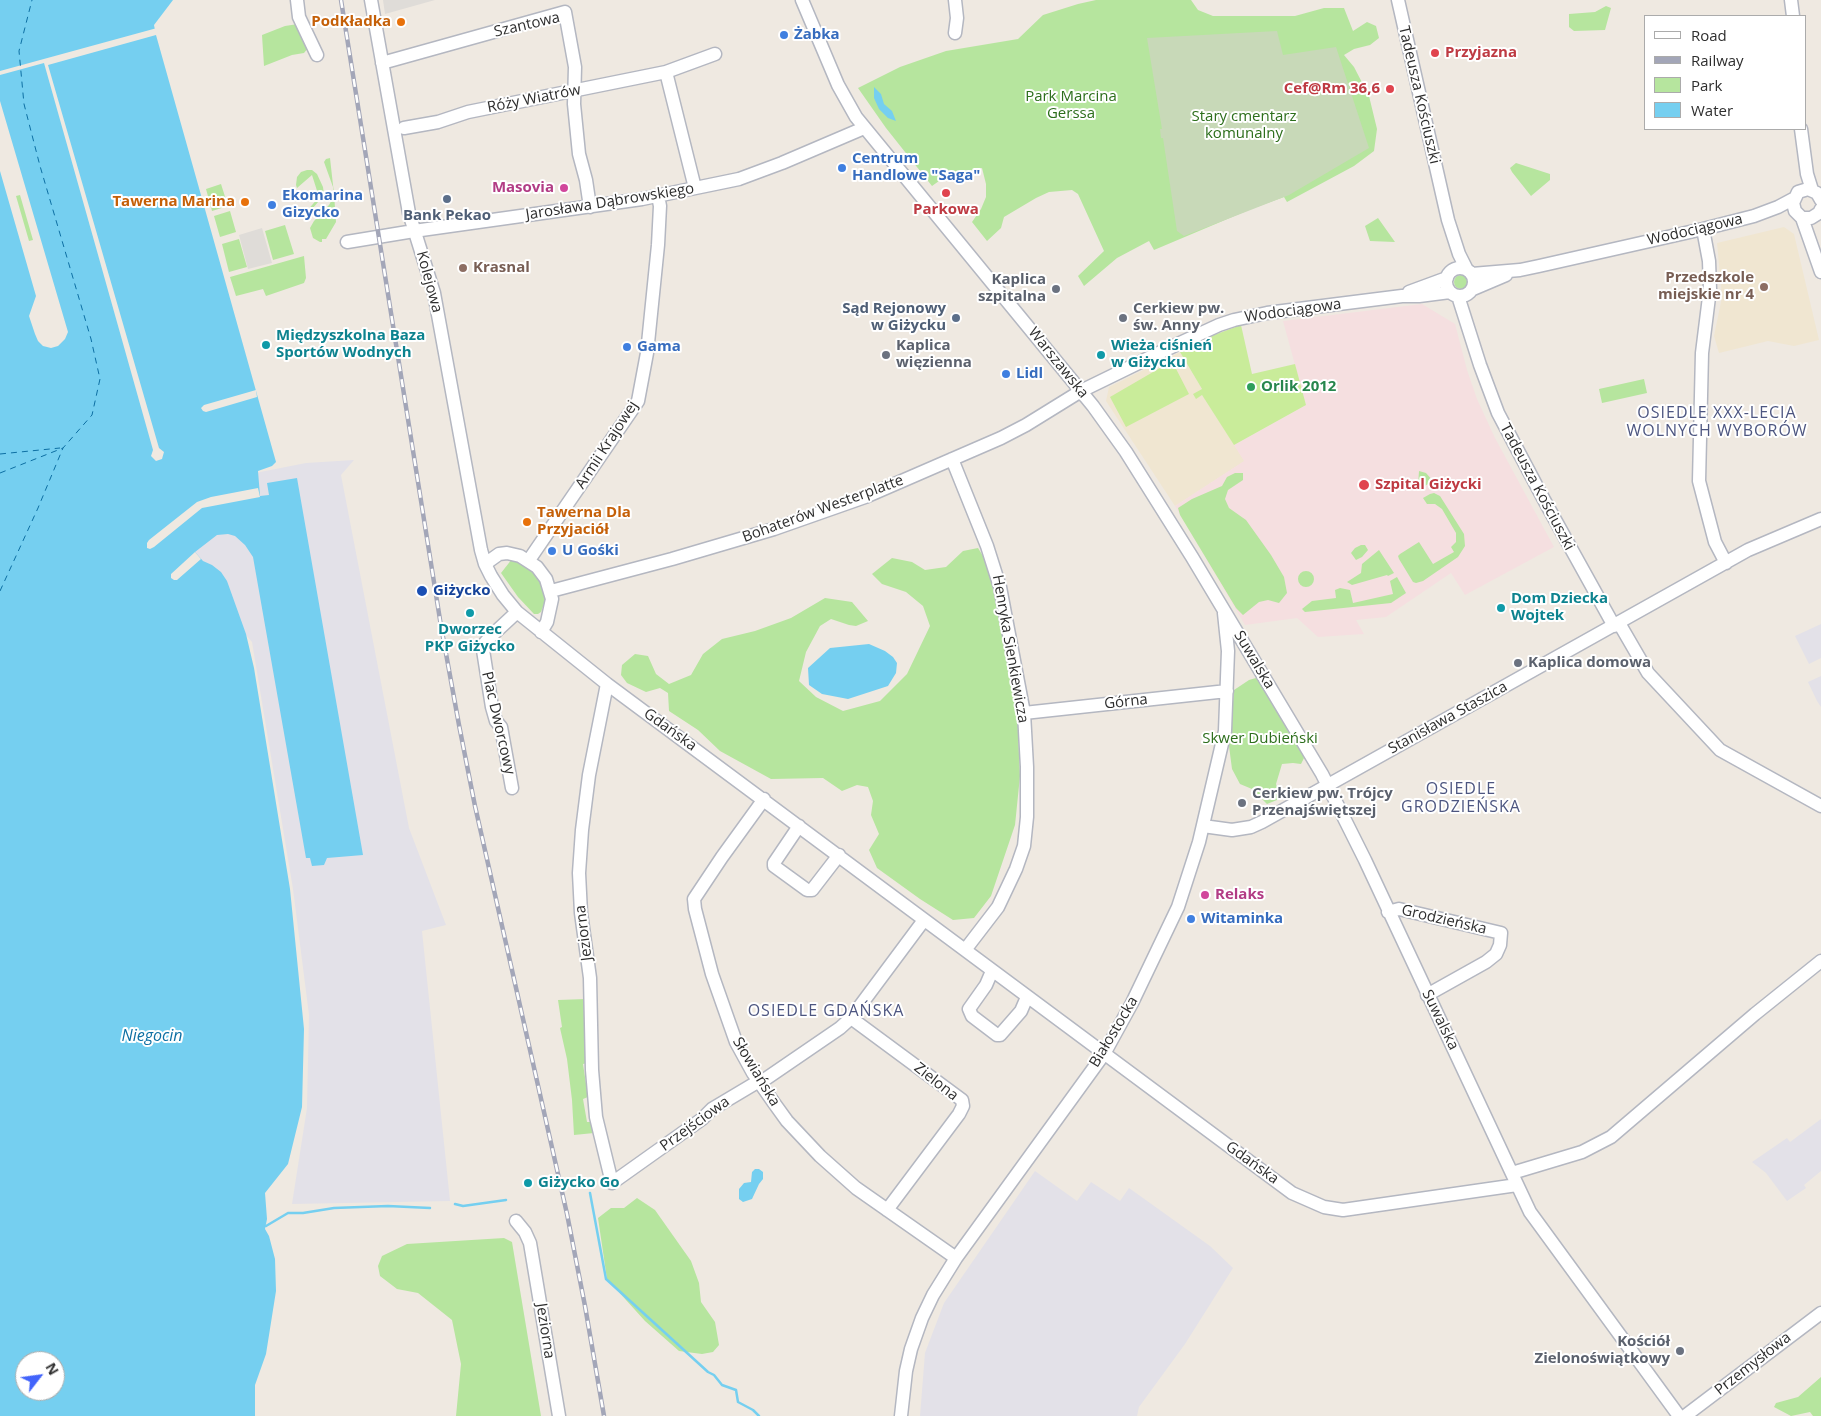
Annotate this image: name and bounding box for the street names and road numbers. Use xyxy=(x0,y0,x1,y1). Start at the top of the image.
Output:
street label: Szantowa xyxy=(492,9,562,41)
street label: Tadeusza Kościuszki xyxy=(1394,24,1444,166)
street label: Róży Wiatrów xyxy=(486,81,582,117)
street label: Jarosława Dąbrowskiego xyxy=(525,180,695,224)
street label: Wodociągowa xyxy=(1645,210,1745,250)
street label: Kolejowa xyxy=(412,249,446,315)
street label: Wodociągowa xyxy=(1243,295,1343,327)
street label: Warszawska xyxy=(1024,324,1092,402)
street label: Armii Krajowej xyxy=(572,398,642,492)
street label: Tadeusza Kościuszki xyxy=(1496,420,1578,554)
street label: Bohaterów Westerplatte xyxy=(740,471,906,547)
street label: Henryka Sienkiewicza xyxy=(988,574,1032,724)
street label: Suwalska xyxy=(1230,628,1278,692)
street label: Plac Dworcowy xyxy=(477,670,519,776)
street label: Stanisława Staszica xyxy=(1385,678,1511,758)
street label: Górna xyxy=(1103,691,1149,713)
street label: Gdańska xyxy=(640,705,700,755)
street label: Grodzieńska xyxy=(1400,901,1488,939)
street label: Jeziorna xyxy=(572,904,596,962)
street label: Suwalska xyxy=(1418,987,1462,1053)
street label: Białostocka xyxy=(1086,993,1142,1071)
street label: Słowiańska xyxy=(728,1034,784,1110)
street label: Zielona xyxy=(910,1059,962,1105)
street label: Przejściowa xyxy=(657,1093,733,1155)
street label: Gdańska xyxy=(1222,1138,1282,1188)
street label: Jeziorna xyxy=(532,1302,558,1360)
street label: Przemysłowa xyxy=(1711,1329,1795,1399)

